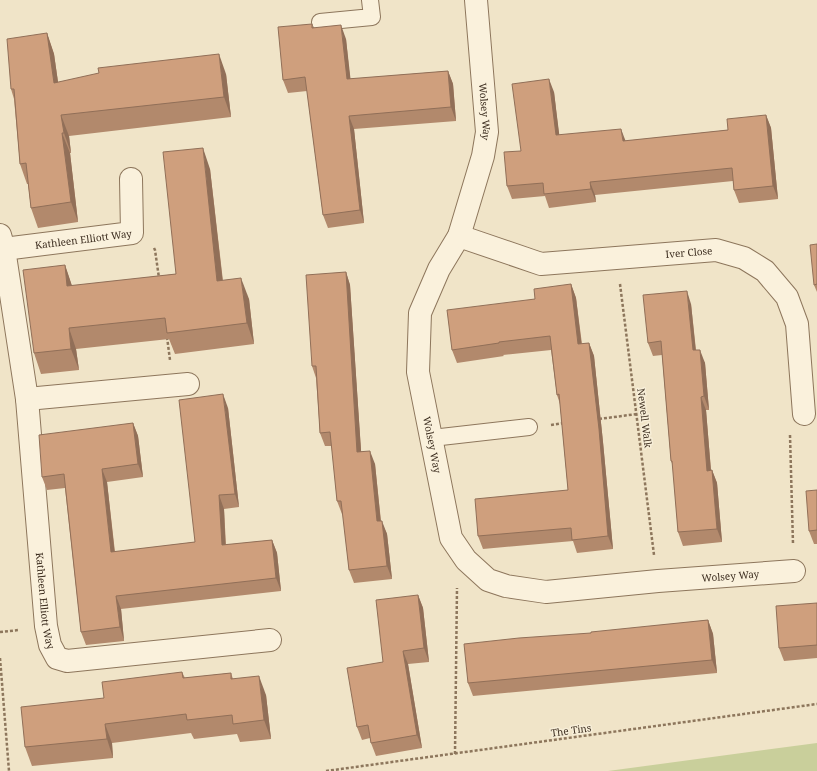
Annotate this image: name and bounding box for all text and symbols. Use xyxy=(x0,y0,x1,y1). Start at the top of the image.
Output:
street label: Wolsey Way xyxy=(476,82,494,142)
street label: Kathleen Elliott Way xyxy=(34,226,133,252)
street label: Iver Close xyxy=(665,243,713,261)
street label: Newell Walk xyxy=(634,387,656,449)
street label: Wolsey Way xyxy=(420,415,445,475)
street label: Kathleen Elliott Way xyxy=(33,552,58,652)
street label: Wolsey Way xyxy=(701,567,760,585)
street label: The Tins xyxy=(550,720,593,740)

